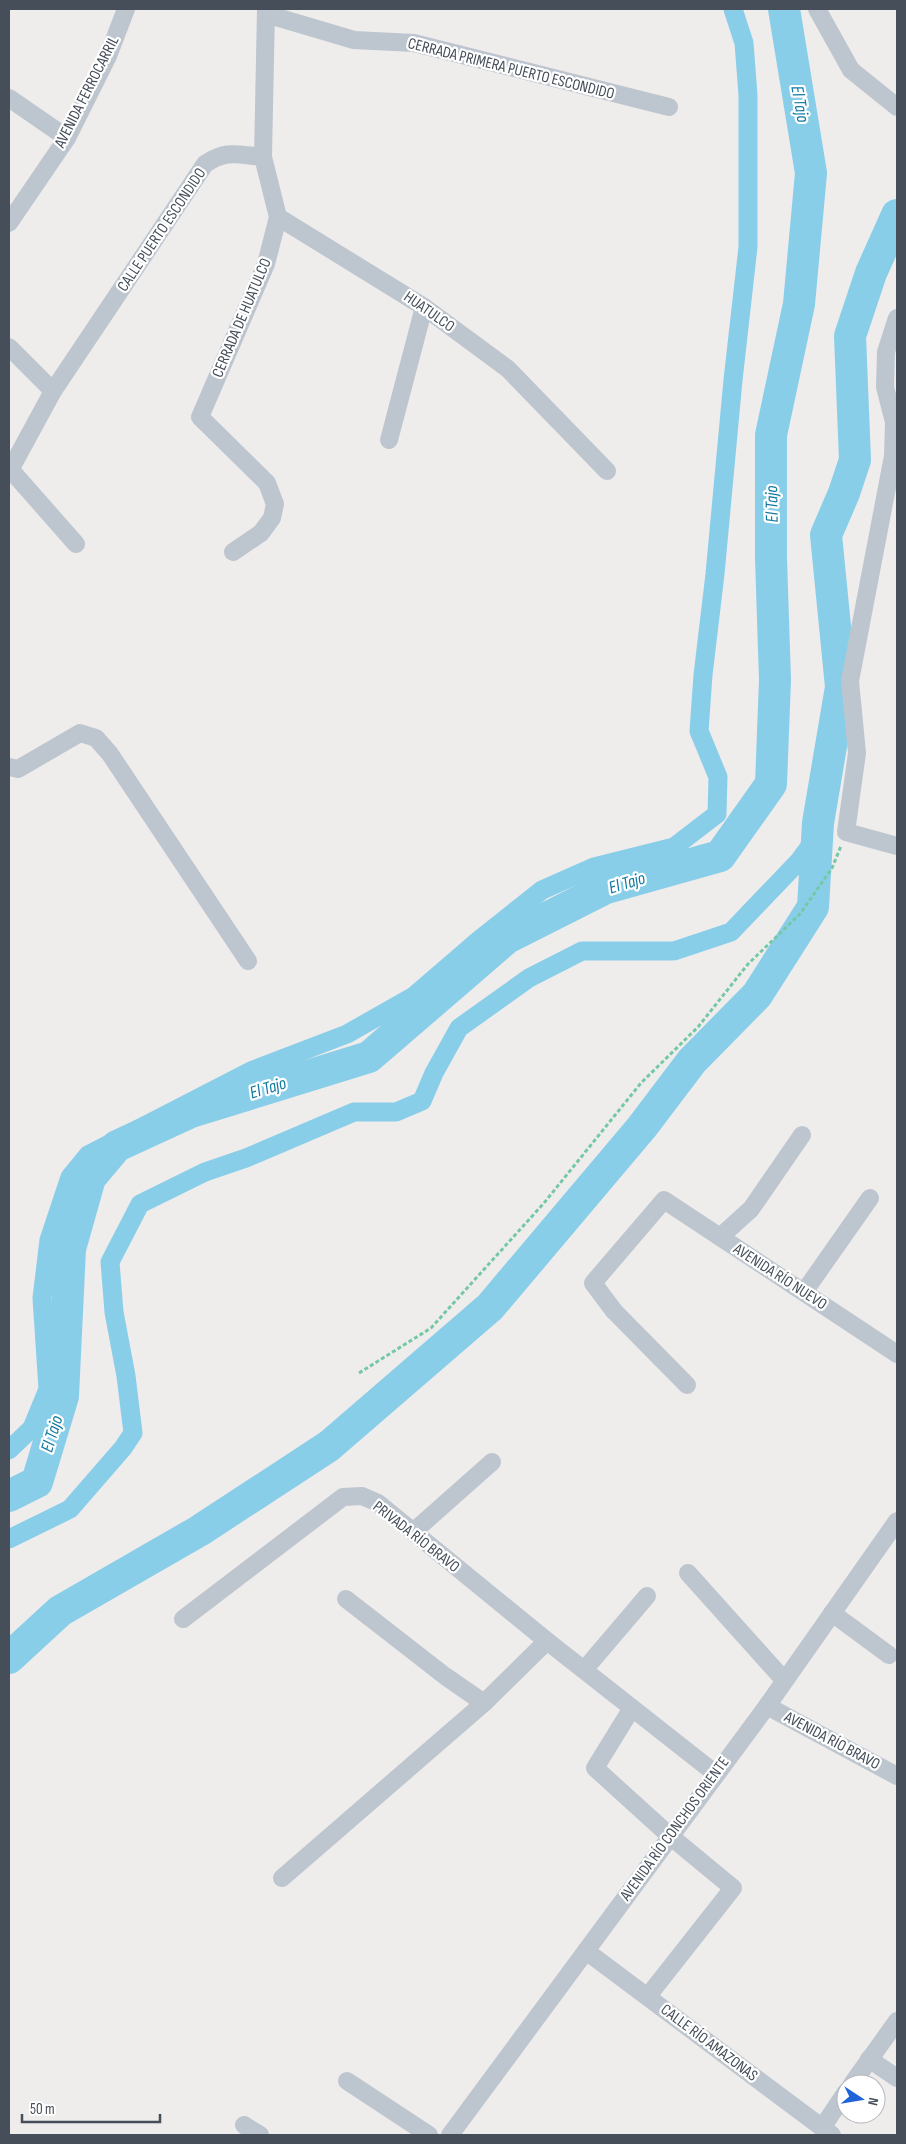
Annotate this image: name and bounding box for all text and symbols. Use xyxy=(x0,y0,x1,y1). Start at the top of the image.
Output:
street label: AVENIDA FERROCARRIL xyxy=(50,33,123,152)
street label: CERRADA PRIMERA PUERTO ESCONDIDO xyxy=(406,34,616,104)
water label: El Tajo xyxy=(786,84,814,125)
street label: CALLE PUERTO ESCONDIDO xyxy=(114,165,210,295)
street label: CERRADA DE HUATULCO xyxy=(208,255,276,380)
street label: HUATULCO xyxy=(400,288,458,336)
water label: El Tajo xyxy=(761,485,783,523)
water label: El Tajo xyxy=(606,867,648,898)
water label: El Tajo xyxy=(247,1072,289,1103)
street label: AVENIDA RÍO NUEVO xyxy=(729,1239,830,1314)
water label: El Tajo xyxy=(37,1413,68,1455)
street label: PRIVADA RÍO BRAVO xyxy=(369,1497,463,1577)
street label: AVENIDA RÍO BRAVO xyxy=(780,1707,883,1774)
street label: AVENIDA RÍO CONCHOS ORIENTE xyxy=(616,1754,733,1905)
street label: CALLE RÍO AMAZONAS xyxy=(657,2000,761,2086)
north arrow xyxy=(836,2074,886,2124)
scale bar xyxy=(22,2092,160,2124)
text: N xyxy=(864,2096,882,2107)
text: 50 m xyxy=(30,2100,55,2119)

